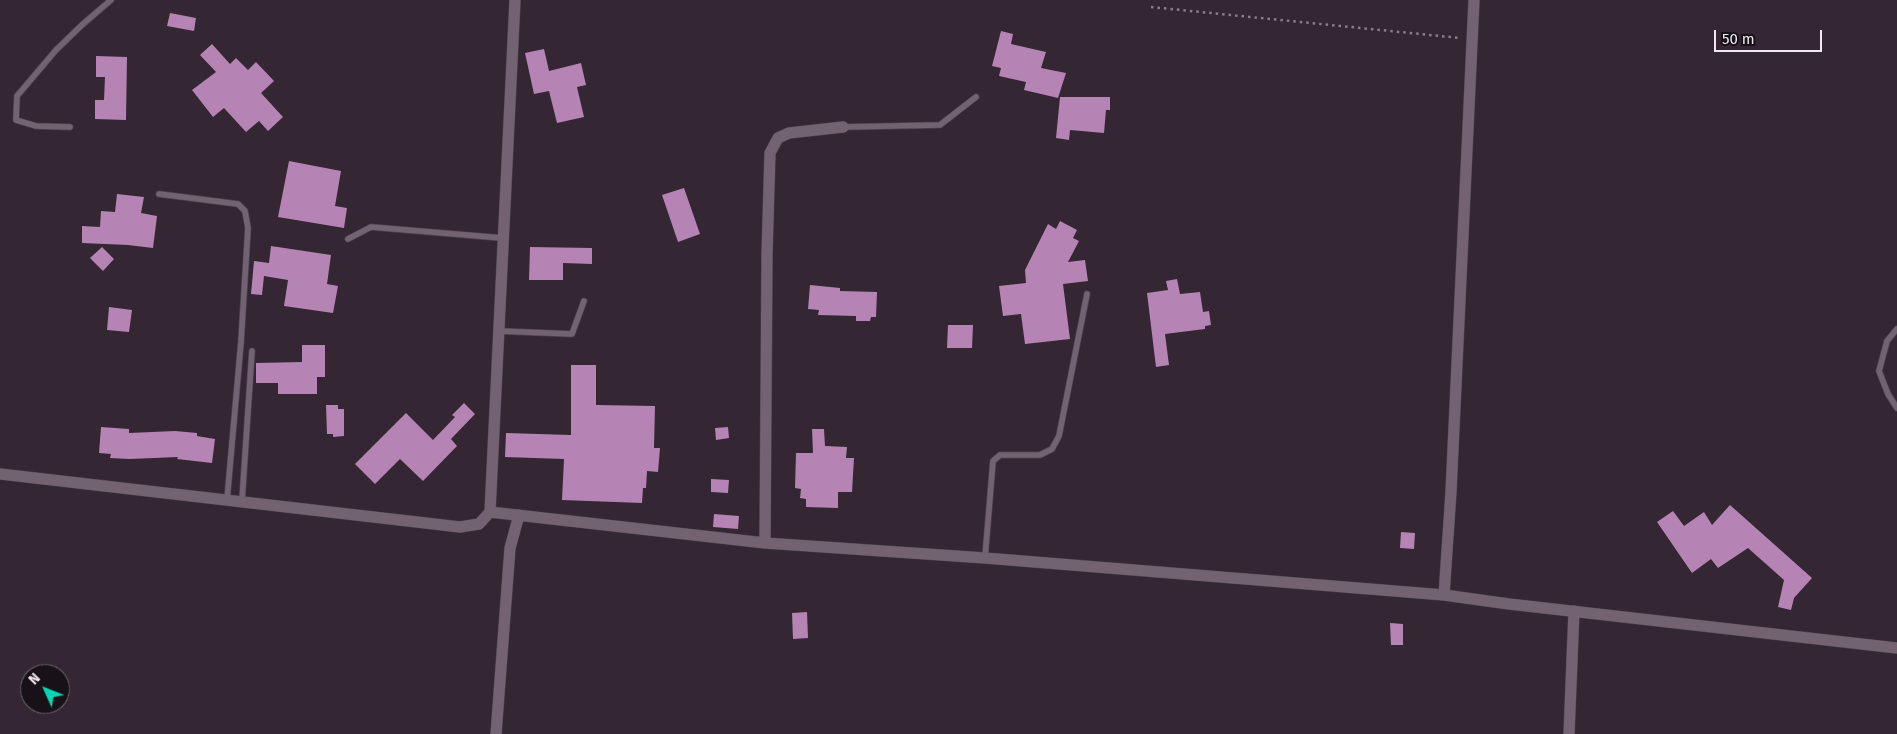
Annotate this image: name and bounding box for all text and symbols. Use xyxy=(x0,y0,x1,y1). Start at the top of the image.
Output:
scale bar xyxy=(1717,20,1824,52)
text: 50 m xyxy=(1722,30,1755,48)
north arrow xyxy=(20,664,70,714)
text: N xyxy=(25,670,44,688)

